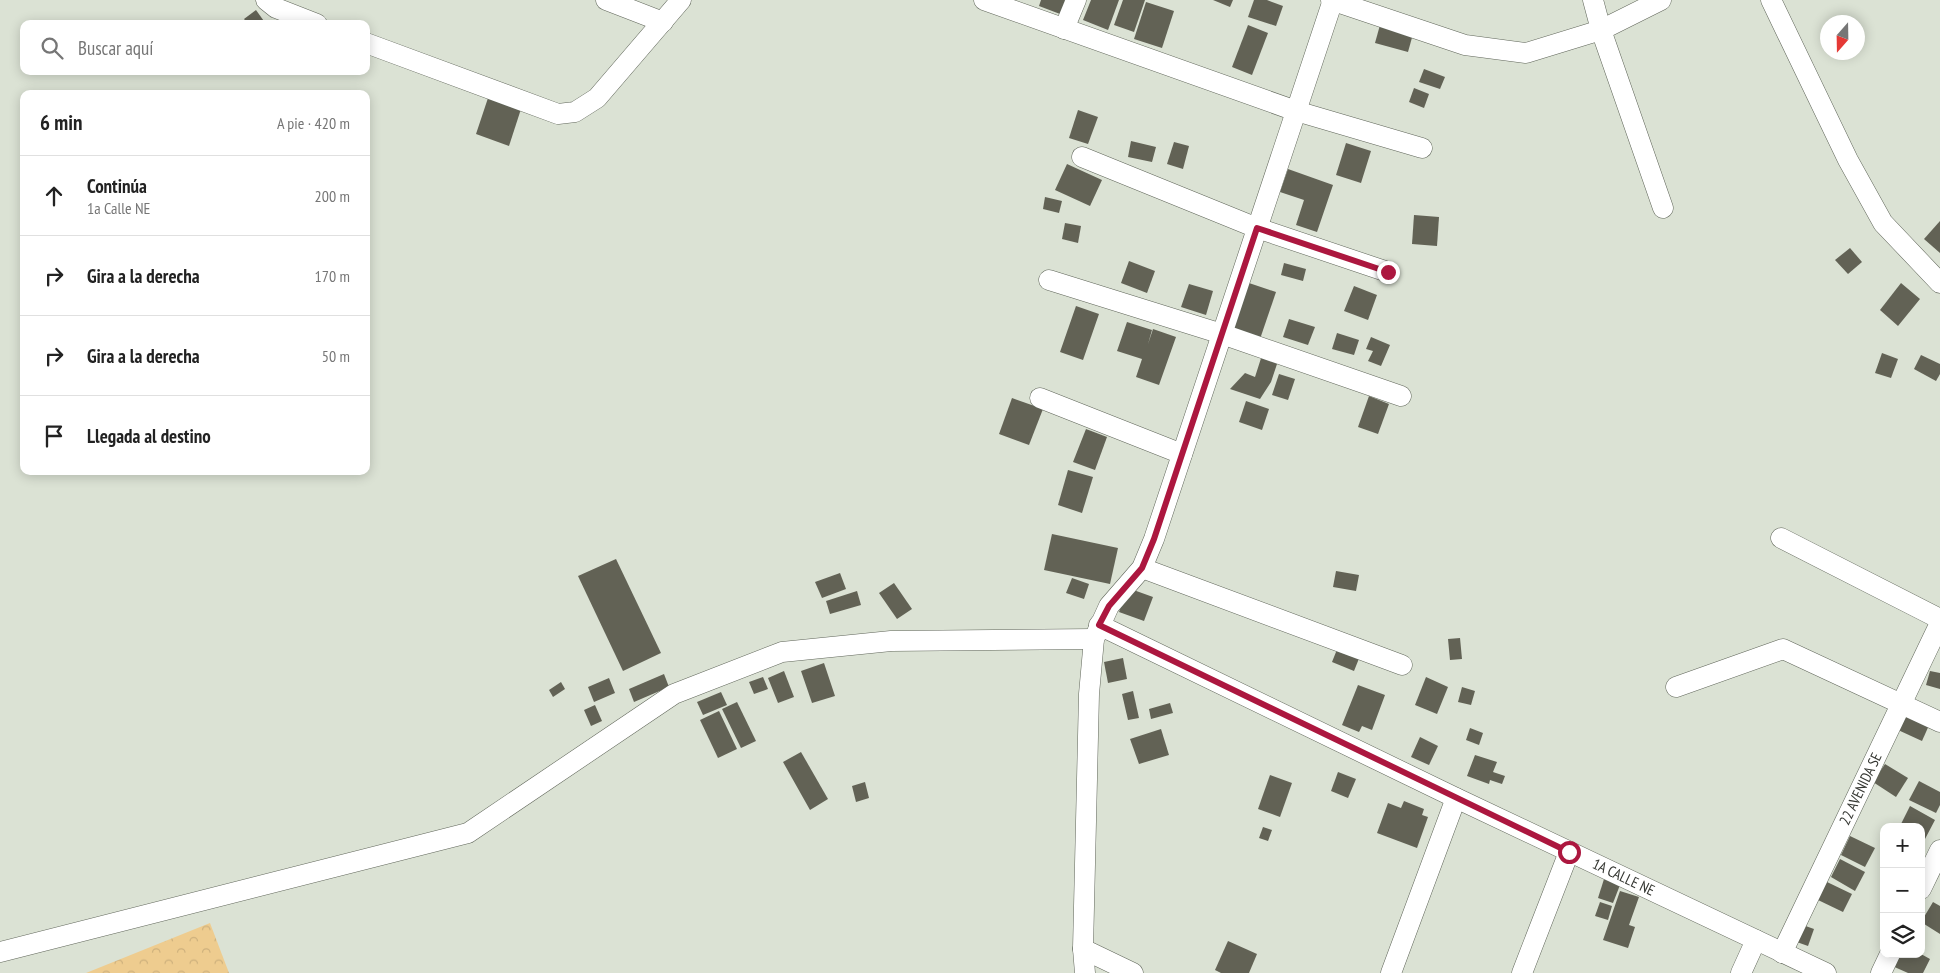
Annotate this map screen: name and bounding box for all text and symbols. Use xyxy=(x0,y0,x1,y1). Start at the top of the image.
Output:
north arrow xyxy=(1820,15,1865,60)
search box xyxy=(20,20,370,75)
icon: search xyxy=(38,34,66,62)
text: Buscar aquí xyxy=(78,36,153,60)
text: 6 min xyxy=(40,109,82,136)
text: A pie · 420 m xyxy=(277,113,350,133)
text: Continúa xyxy=(87,174,147,198)
icon: ahead xyxy=(40,182,68,210)
text: 200 m xyxy=(315,186,350,206)
text: 1a Calle NE xyxy=(87,198,150,218)
route end xyxy=(1377,261,1400,284)
icon: right xyxy=(40,262,68,290)
text: Gira a la derecha xyxy=(87,264,200,288)
text: 170 m xyxy=(315,266,350,286)
icon: right xyxy=(40,342,68,370)
text: Gira a la derecha xyxy=(87,344,200,368)
text: 50 m xyxy=(322,346,350,366)
icon: arrive xyxy=(40,422,68,450)
text: Llegada al destino xyxy=(87,424,211,448)
street label: 22 AVENIDA SE xyxy=(1835,749,1886,828)
map controls xyxy=(1880,823,1925,958)
button: + xyxy=(1880,823,1925,868)
route start xyxy=(1558,841,1581,864)
street label: 1A CALLE NE xyxy=(1589,854,1658,900)
button: − xyxy=(1880,868,1925,913)
button: layers xyxy=(1880,913,1925,958)

